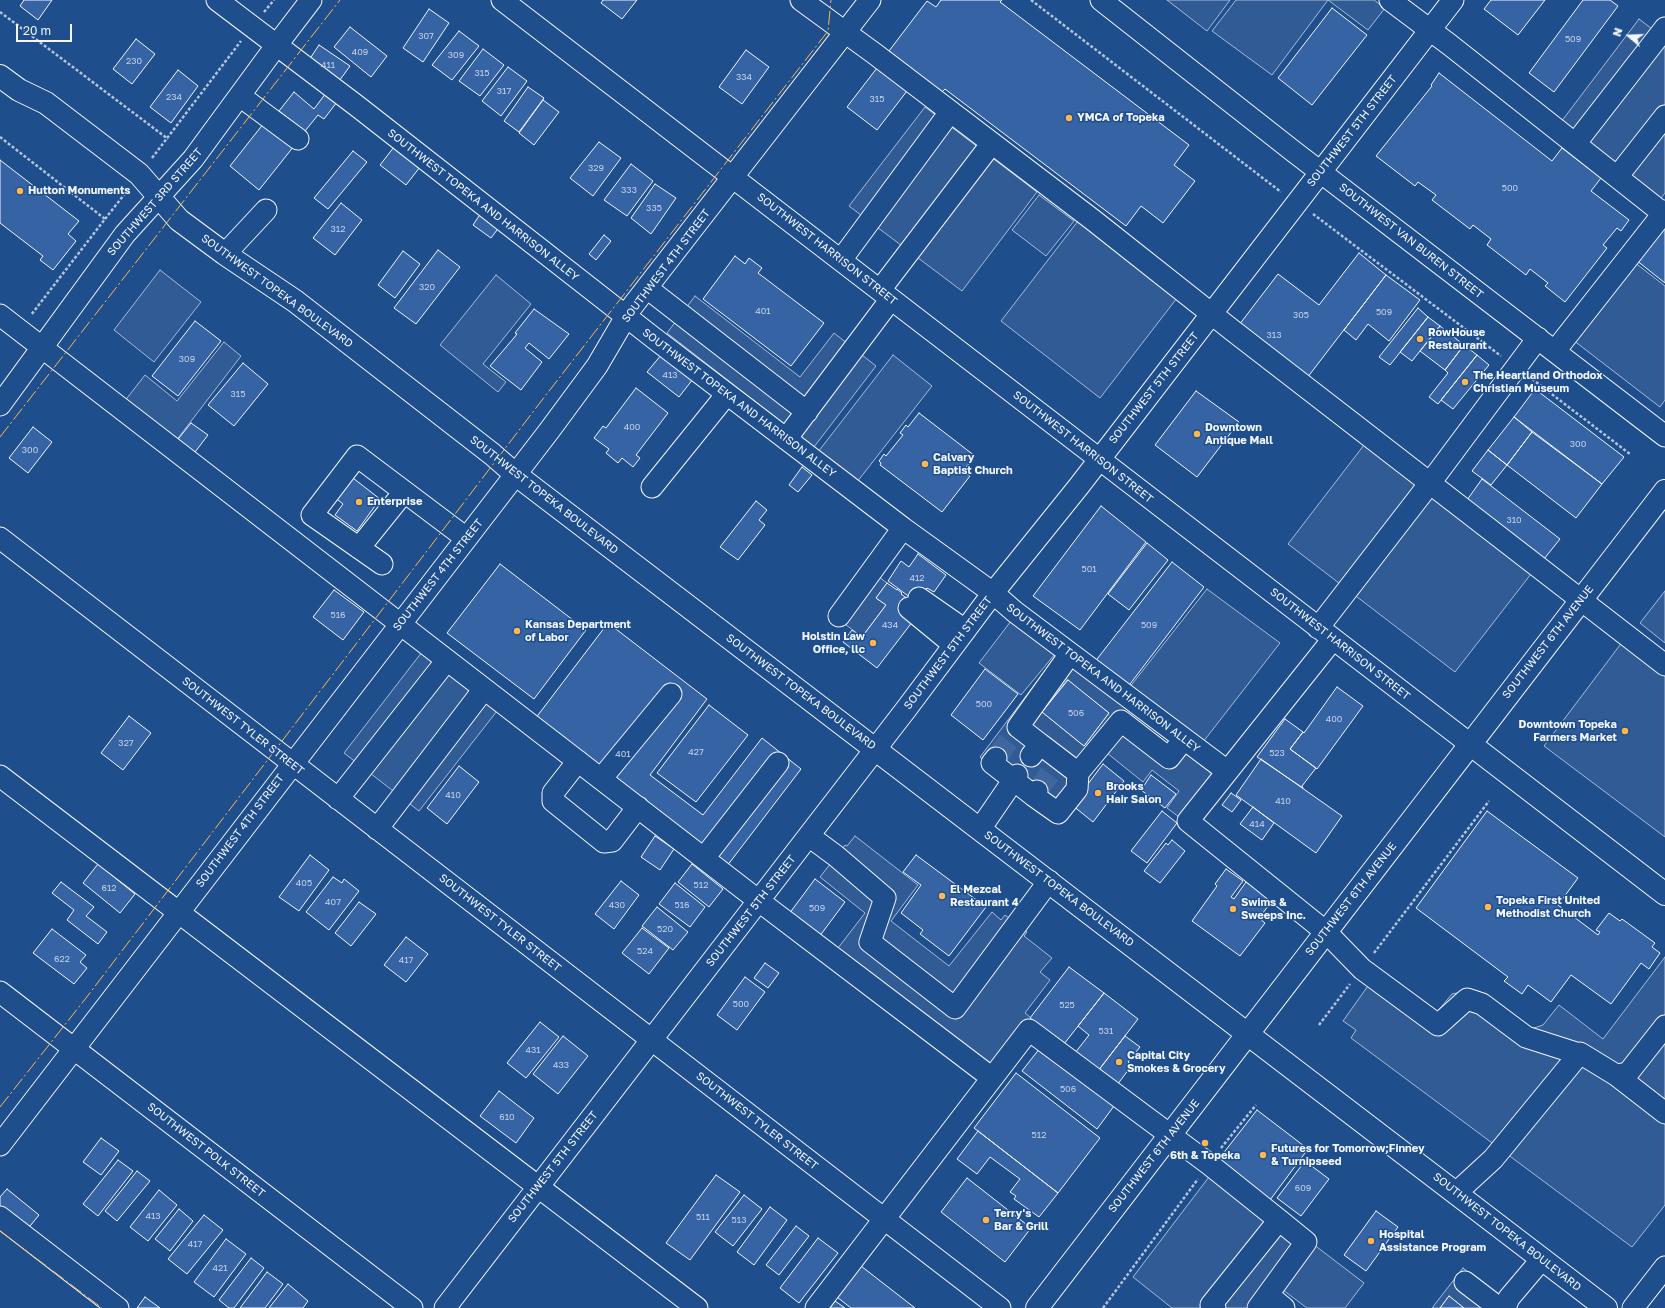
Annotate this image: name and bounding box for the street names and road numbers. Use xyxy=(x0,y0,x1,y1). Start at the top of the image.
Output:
street label: SOUTHWEST 5TH STREET xyxy=(1304,73,1400,189)
street label: SOUTHWEST TOPEKA AND HARRISON ALLEY xyxy=(385,126,581,284)
street label: SOUTHWEST 3RD STREET xyxy=(105,146,205,258)
street label: SOUTHWEST VAN BUREN STREET xyxy=(1336,181,1486,301)
street label: SOUTHWEST HARRISON STREET xyxy=(754,190,900,308)
street label: SOUTHWEST 4TH STREET xyxy=(619,207,713,325)
street label: SOUTHWEST TOPEKA BOULEVARD xyxy=(199,232,355,350)
street label: SOUTHWEST TOPEKA AND HARRISON ALLEY xyxy=(640,326,838,480)
street label: SOUTHWEST 5TH STREET xyxy=(1106,330,1202,446)
street label: SOUTHWEST HARRISON STREET xyxy=(1010,388,1156,506)
street label: SOUTHWEST TOPEKA BOULEVARD xyxy=(467,433,621,557)
street label: SOUTHWEST 4TH STREET xyxy=(390,516,486,634)
street label: SOUTHWEST 6TH AVENUE xyxy=(1500,583,1596,701)
street label: SOUTHWEST HARRISON STREET xyxy=(1267,585,1413,703)
street label: SOUTHWEST 5TH STREET xyxy=(901,594,995,712)
street label: SOUTHWEST TOPEKA AND HARRISON ALLEY xyxy=(1004,601,1202,755)
street label: SOUTHWEST TOPEKA BOULEVARD xyxy=(723,631,879,753)
street label: SOUTHWEST TYLER STREET xyxy=(179,674,307,778)
street label: SOUTHWEST 4TH STREET xyxy=(193,772,287,890)
street label: SOUTHWEST TOPEKA BOULEVARD xyxy=(981,828,1137,950)
street label: SOUTHWEST 6TH AVENUE xyxy=(1303,840,1399,958)
street label: SOUTHWEST 5TH STREET xyxy=(703,853,799,969)
street label: SOUTHWEST TYLER STREET xyxy=(436,871,564,975)
street label: SOUTHWEST TYLER STREET xyxy=(693,1069,821,1173)
street label: SOUTHWEST 6TH AVENUE xyxy=(1106,1097,1202,1215)
street label: SOUTHWEST POLK STREET xyxy=(145,1100,267,1200)
street label: SOUTHWEST 5TH STREET xyxy=(505,1109,601,1225)
street label: SOUTHWEST TOPEKA BOULEVARD xyxy=(1430,1170,1584,1294)

